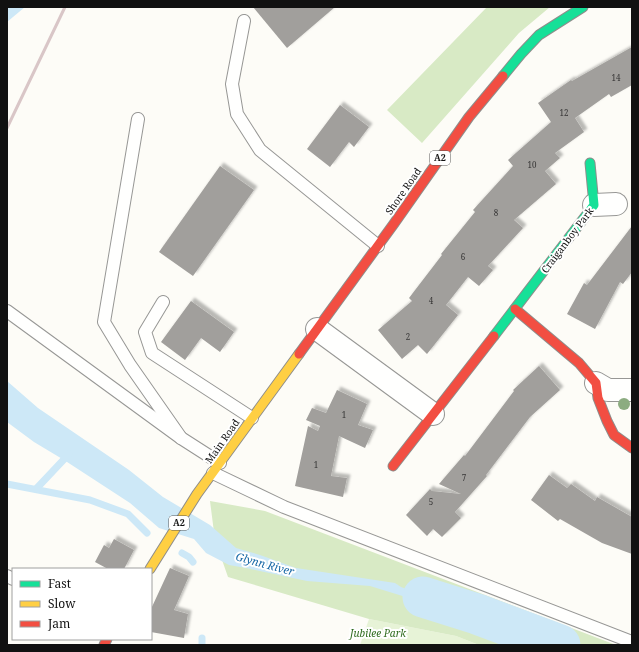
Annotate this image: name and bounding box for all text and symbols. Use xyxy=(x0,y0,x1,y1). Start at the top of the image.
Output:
house number: 14 xyxy=(612,72,621,83)
house number: 12 xyxy=(560,107,568,118)
road number: A2 xyxy=(430,151,450,165)
house number: 10 xyxy=(528,159,537,170)
street label: Shore Road xyxy=(382,165,424,217)
street label: Craiganboy Park xyxy=(538,204,596,276)
house number: 8 xyxy=(494,207,499,218)
house number: 6 xyxy=(461,251,466,262)
house number: 4 xyxy=(429,295,434,306)
house number: 2 xyxy=(406,331,410,342)
house number: 1 xyxy=(342,409,346,420)
street label: Main Road xyxy=(202,416,242,466)
house number: 1 xyxy=(314,459,318,470)
house number: 7 xyxy=(462,472,467,483)
house number: 5 xyxy=(429,496,433,507)
road number: A2 xyxy=(169,516,189,530)
water label: Glynn River xyxy=(234,548,297,579)
legend xyxy=(12,568,152,640)
text: Fast xyxy=(48,575,71,592)
text: Slow xyxy=(48,595,76,612)
text: Jam xyxy=(47,615,70,632)
park label: Jubilee Park xyxy=(348,626,406,640)

